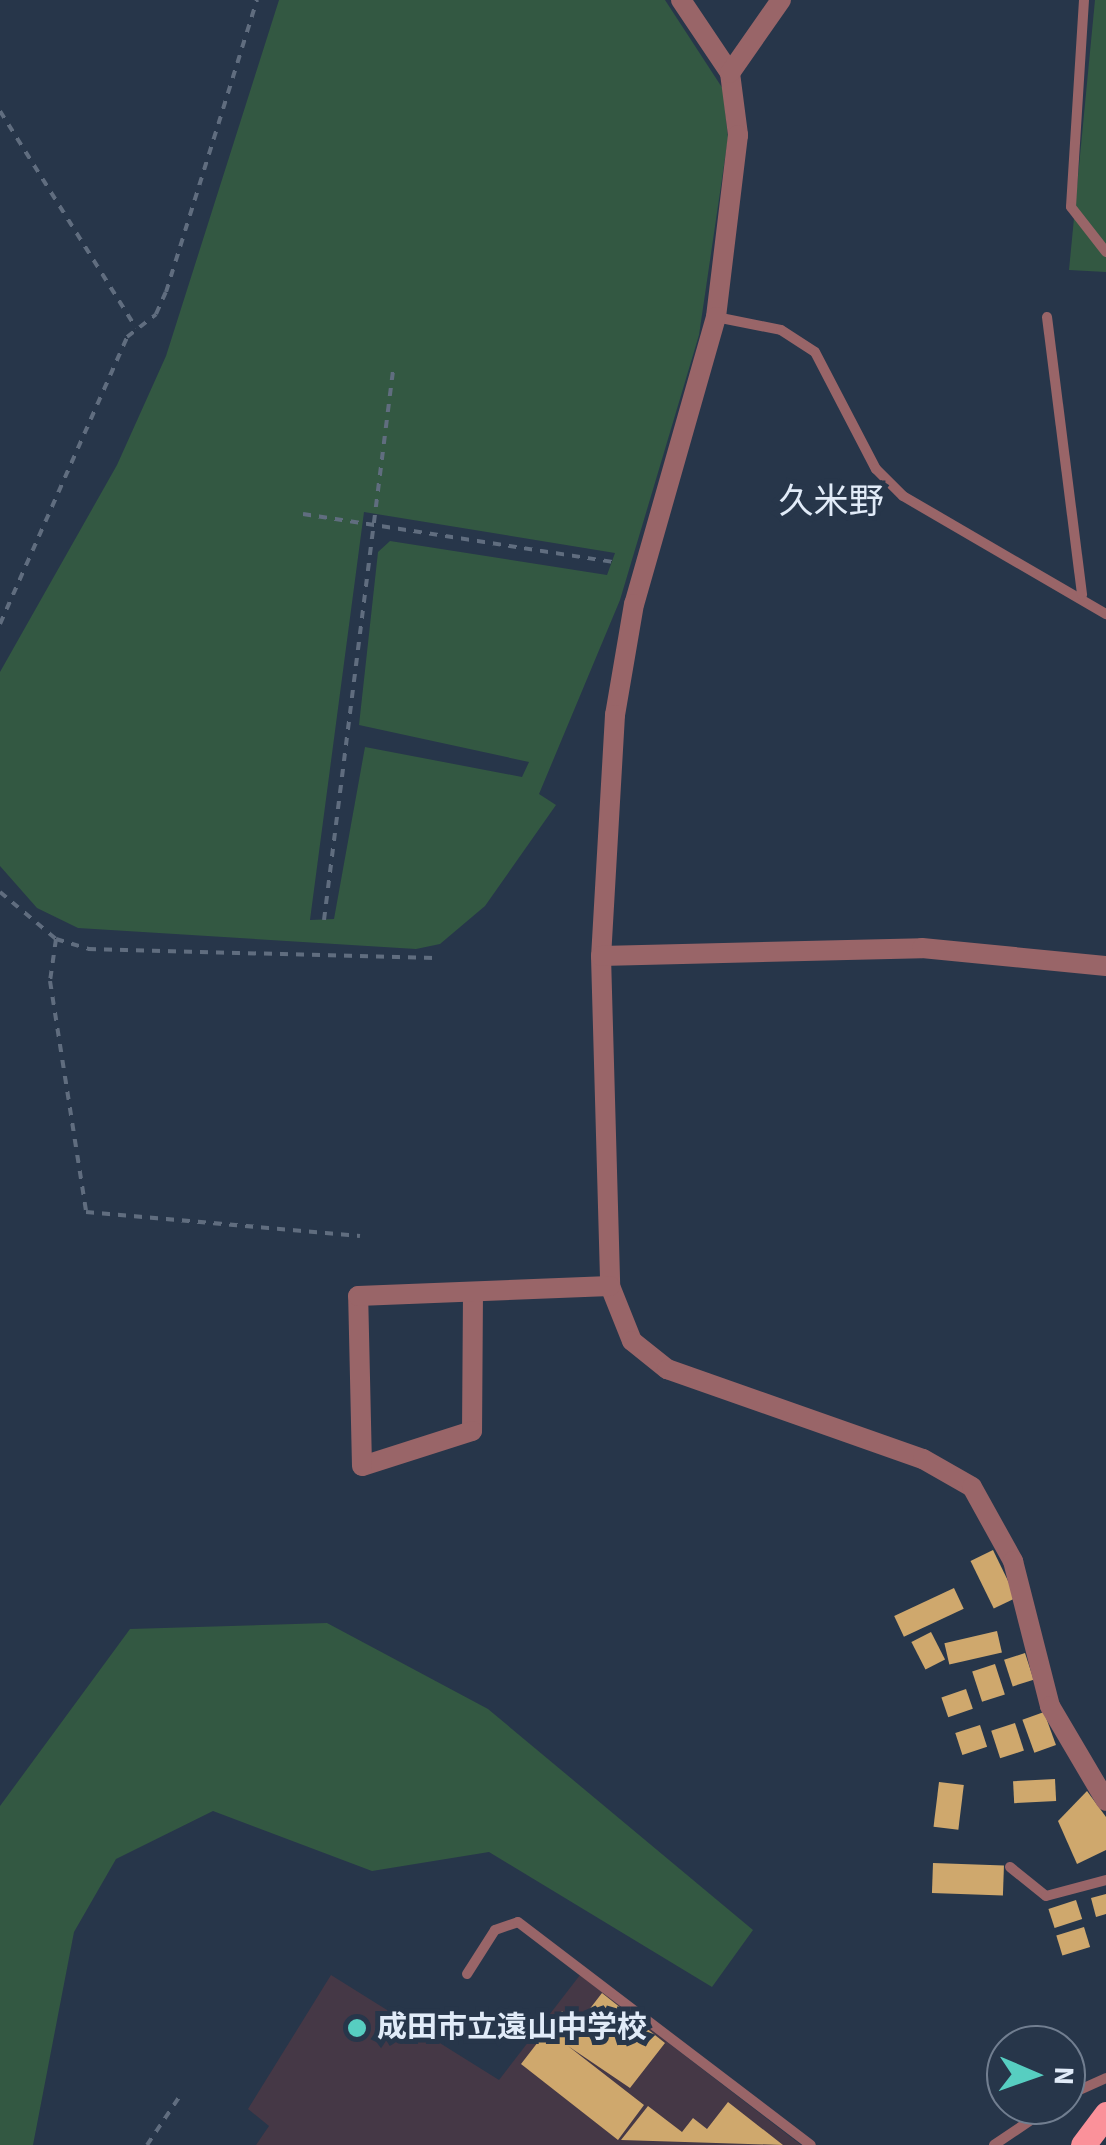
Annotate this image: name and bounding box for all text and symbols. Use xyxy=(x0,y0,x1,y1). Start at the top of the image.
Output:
district label: 久米野 xyxy=(779,481,883,523)
place label: 成田市立遠山中学校 xyxy=(377,2010,647,2046)
marker: 成田市立遠山中学校 xyxy=(346,2017,368,2039)
north arrow xyxy=(986,2025,1086,2125)
text: N xyxy=(1044,2066,1084,2086)

